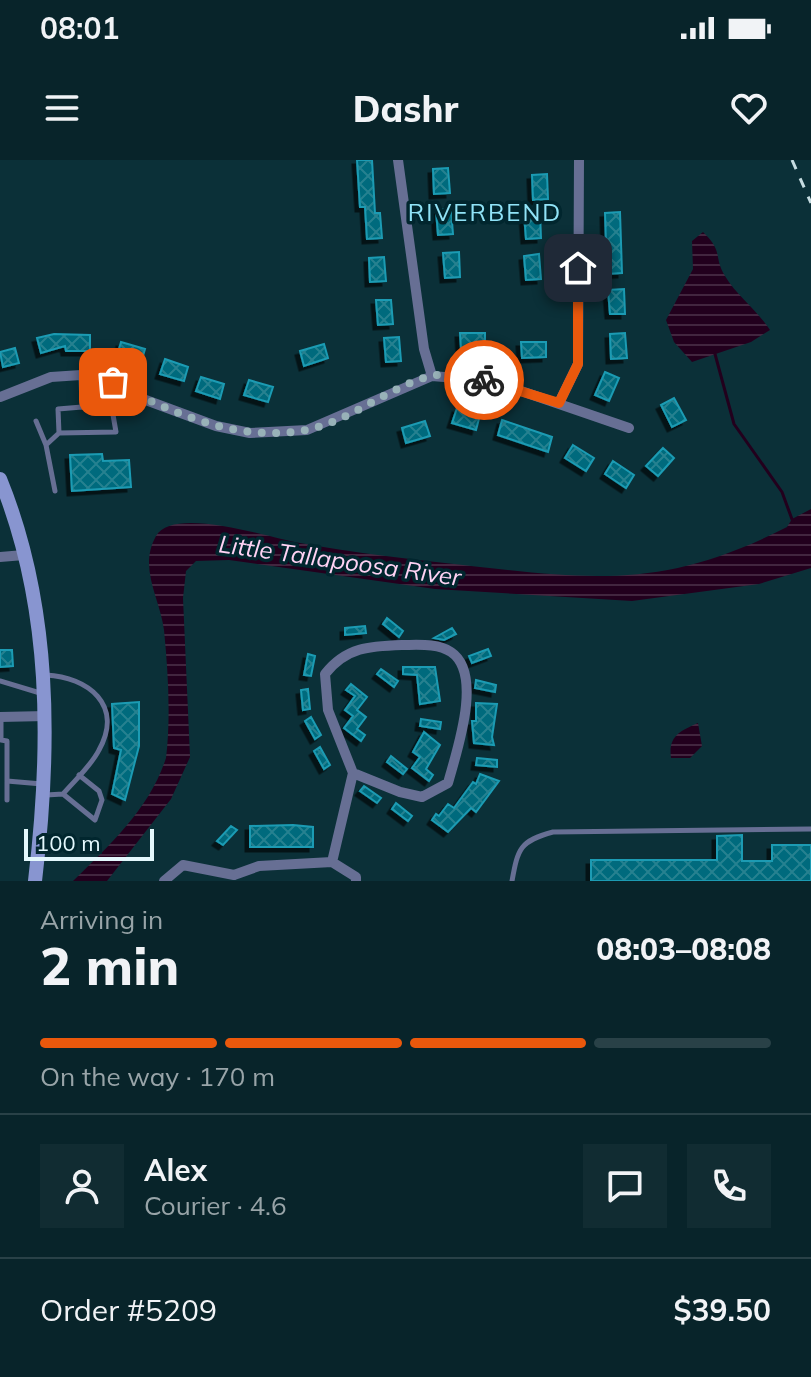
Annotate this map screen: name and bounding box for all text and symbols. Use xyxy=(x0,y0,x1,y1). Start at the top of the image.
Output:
text: 08:01 xyxy=(40,9,119,47)
icon: menu xyxy=(40,86,84,130)
text: Dashr xyxy=(353,86,458,131)
icon: heart xyxy=(727,86,771,130)
district label: RIVERBEND xyxy=(408,197,562,227)
pin xyxy=(544,234,612,302)
icon: home xyxy=(556,246,600,290)
courier xyxy=(444,340,524,420)
pin xyxy=(79,348,147,416)
icon: bike xyxy=(462,358,506,402)
icon: bag xyxy=(91,360,135,404)
water label: Little Tallapoosa River xyxy=(217,528,464,592)
scale bar xyxy=(24,825,154,861)
text: 100 m xyxy=(36,829,101,857)
text: Arriving in xyxy=(40,903,163,936)
text: 08:03–08:08 xyxy=(596,930,771,968)
text: 2 min xyxy=(40,933,179,998)
text: On the way · 170 m xyxy=(40,1060,275,1093)
button: person xyxy=(40,1144,124,1228)
button: chat xyxy=(583,1144,667,1228)
button: phone xyxy=(687,1144,771,1228)
text: Alex xyxy=(144,1151,207,1189)
text: Courier · 4.6 xyxy=(144,1189,287,1222)
text: Order #5209 xyxy=(40,1291,217,1329)
text: $39.50 xyxy=(674,1291,771,1329)

